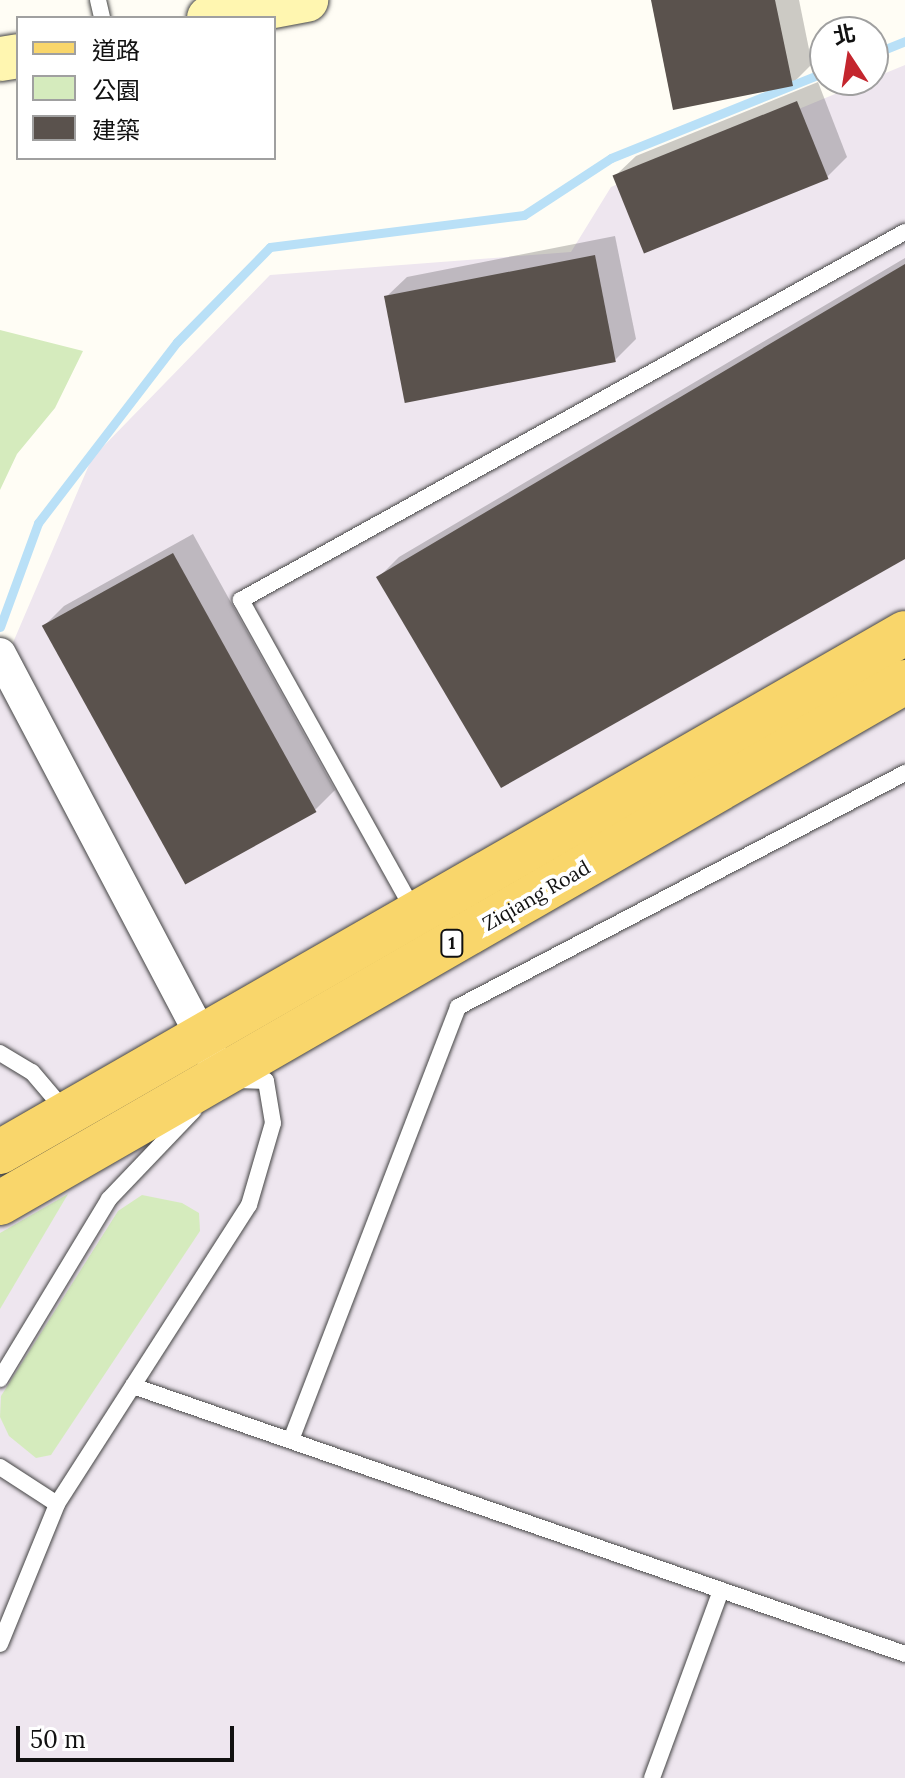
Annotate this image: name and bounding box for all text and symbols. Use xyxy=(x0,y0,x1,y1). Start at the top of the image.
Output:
legend xyxy=(16,16,276,160)
north arrow xyxy=(809,16,889,96)
text: 北 xyxy=(831,18,858,50)
text: 道路 xyxy=(92,35,140,66)
text: 公園 xyxy=(92,75,140,106)
text: 建築 xyxy=(92,115,140,146)
street label: Ziqiang Road xyxy=(478,855,594,935)
road number: 1 xyxy=(440,929,464,957)
scale bar xyxy=(20,1710,238,1760)
text: 50 m xyxy=(30,1724,86,1755)

